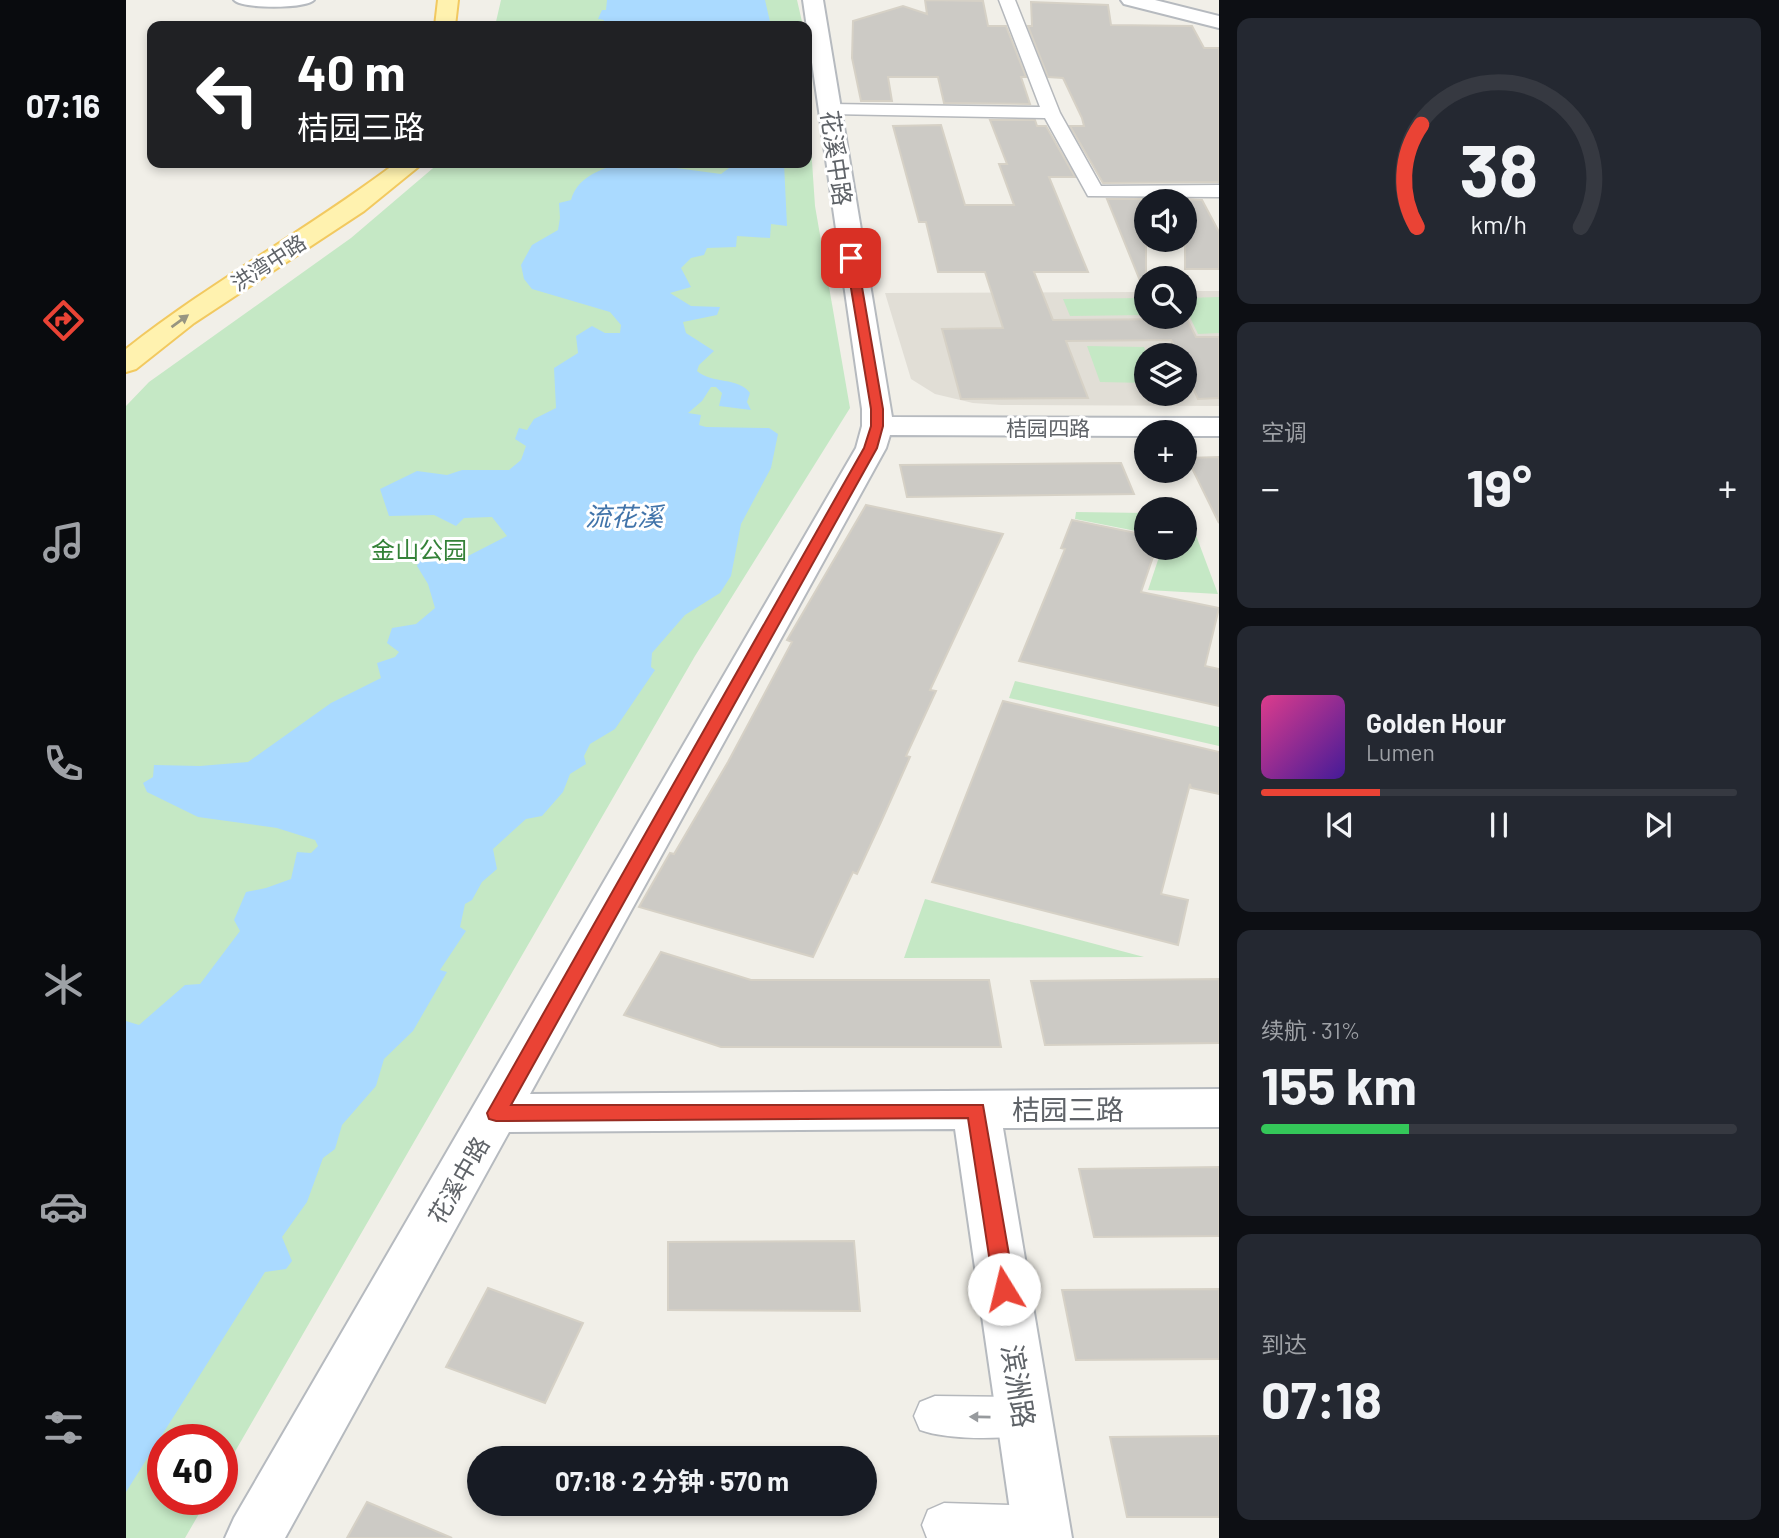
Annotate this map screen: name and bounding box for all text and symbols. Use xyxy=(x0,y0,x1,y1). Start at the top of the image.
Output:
text: 40 m xyxy=(297,42,405,101)
icon: left xyxy=(182,49,273,140)
text: 07:16 xyxy=(26,86,100,124)
text: 桔园三路 xyxy=(297,107,425,145)
street label: 花溪中路 xyxy=(816,108,858,208)
text: 38 xyxy=(1460,124,1538,212)
map controls xyxy=(1134,189,1197,560)
button: sound xyxy=(1134,189,1197,252)
text: km/h xyxy=(1471,209,1527,239)
pin xyxy=(821,228,881,288)
street label: 洪湾中路 xyxy=(226,229,310,295)
icon: arrive xyxy=(832,239,870,277)
button: search xyxy=(1134,266,1197,329)
icon: directions xyxy=(39,296,88,345)
one-way arrow xyxy=(171,314,189,328)
button: layers xyxy=(1134,343,1197,406)
street label: 桔园四路 xyxy=(1006,415,1090,440)
text: 空调 xyxy=(1261,418,1307,446)
button: + xyxy=(1134,420,1197,483)
text: 19° xyxy=(1466,455,1532,517)
text: − xyxy=(1261,464,1280,510)
text: + xyxy=(1718,464,1737,510)
button: − xyxy=(1134,497,1197,560)
water label: 流花溪 xyxy=(585,500,666,531)
icon: music xyxy=(39,518,88,567)
park label: 金山公园 xyxy=(371,535,467,564)
text: Golden Hour xyxy=(1366,707,1506,738)
text: Lumen xyxy=(1366,738,1435,766)
icon: phone xyxy=(39,739,88,788)
icon: previous xyxy=(1321,806,1359,844)
icon: pause xyxy=(1480,806,1518,844)
icon: next xyxy=(1639,806,1677,844)
icon: climate xyxy=(39,960,88,1009)
text: 续航 · 31% xyxy=(1261,1016,1360,1044)
text: 155 km xyxy=(1261,1053,1417,1115)
street label: 桔园三路 xyxy=(1012,1092,1124,1126)
street label: 花溪中路 xyxy=(421,1131,495,1229)
icon: car xyxy=(39,1182,88,1231)
position arrow xyxy=(967,1252,1041,1326)
text: 到达 xyxy=(1261,1330,1307,1358)
street label: 滨洲路 xyxy=(996,1342,1042,1430)
text: 07:18 xyxy=(1261,1367,1382,1429)
icon: filters xyxy=(39,1403,88,1452)
one-way arrow xyxy=(968,1411,990,1423)
speed limit sign: 40 xyxy=(147,1424,238,1515)
text: 07:18 · 2 分钟 · 570 m xyxy=(555,1465,789,1496)

